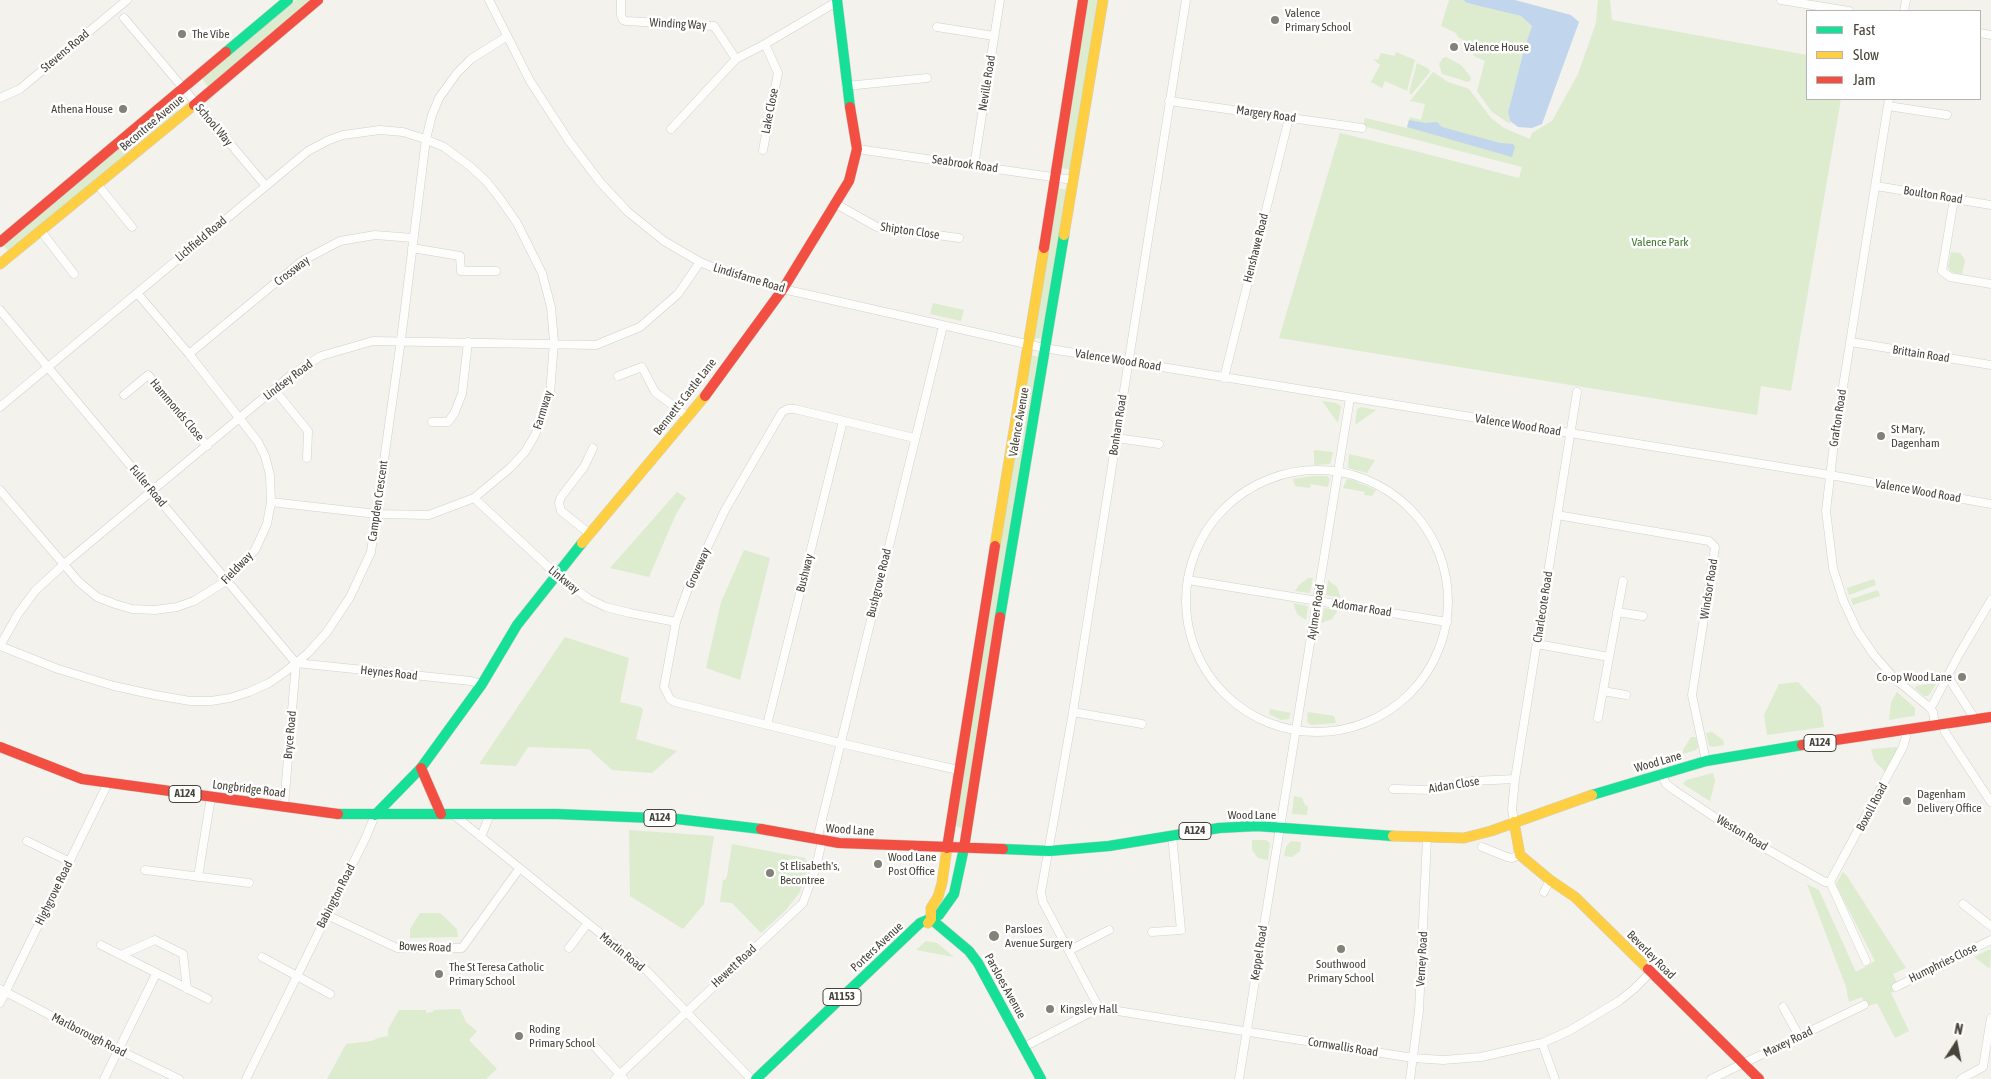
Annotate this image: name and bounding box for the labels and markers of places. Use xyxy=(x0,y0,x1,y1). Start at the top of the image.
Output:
place label: Valence Primary School xyxy=(1285,6,1351,34)
marker: Valence Primary School xyxy=(1269,14,1281,26)
place label: The Vibe xyxy=(192,27,230,41)
marker: The Vibe xyxy=(176,28,188,40)
place label: Valence House xyxy=(1464,40,1529,54)
marker: Valence House xyxy=(1448,41,1460,53)
place label: Athena House xyxy=(51,102,113,116)
marker: Athena House xyxy=(117,103,129,115)
place label: St Mary, Dagenham xyxy=(1891,422,1940,450)
marker: St Mary, Dagenham xyxy=(1875,430,1887,442)
place label: Co-op Wood Lane xyxy=(1877,670,1952,684)
marker: Co-op Wood Lane xyxy=(1956,671,1968,683)
place label: Dagenham Delivery Office xyxy=(1917,787,1982,815)
marker: Dagenham Delivery Office xyxy=(1901,795,1913,807)
place label: Wood Lane Post Office xyxy=(888,850,936,878)
marker: Wood Lane Post Office xyxy=(872,858,884,870)
place label: St Elisabeth's, Becontree xyxy=(780,859,840,887)
marker: St Elisabeth's, Becontree xyxy=(764,867,776,879)
place label: Parsloes Avenue Surgery xyxy=(1005,922,1073,950)
marker: Parsloes Avenue Surgery xyxy=(987,929,1001,943)
marker: Southwood Primary School xyxy=(1335,943,1347,955)
place label: Southwood Primary School xyxy=(1308,957,1374,985)
place label: The St Teresa Catholic Primary School xyxy=(449,960,544,988)
marker: The St Teresa Catholic Primary School xyxy=(433,968,445,980)
place label: Kingsley Hall xyxy=(1060,1002,1118,1016)
marker: Kingsley Hall xyxy=(1044,1003,1056,1015)
place label: Roding Primary School xyxy=(529,1022,595,1050)
marker: Roding Primary School xyxy=(513,1030,525,1042)

